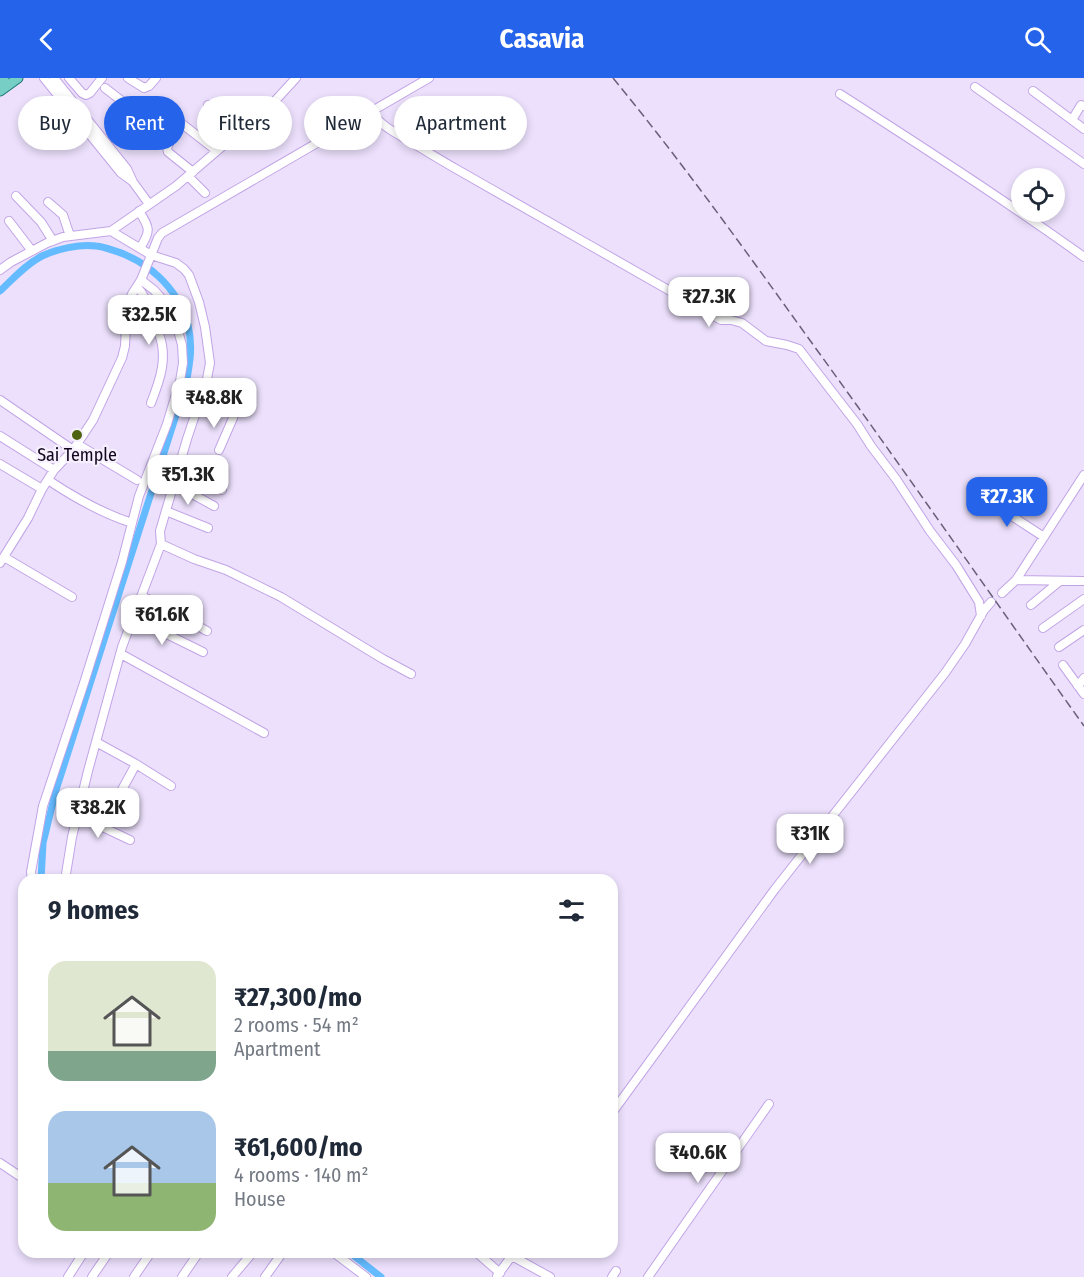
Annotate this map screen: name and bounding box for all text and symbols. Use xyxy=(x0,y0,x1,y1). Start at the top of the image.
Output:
icon: back xyxy=(30,23,63,56)
text: Casavia xyxy=(500,23,584,55)
icon: search xyxy=(1021,23,1054,56)
chip: Buy xyxy=(18,96,92,150)
chip: Rent xyxy=(104,96,185,150)
chip: Filters xyxy=(197,96,292,150)
chip: New xyxy=(304,96,382,150)
chip: Apartment xyxy=(394,96,527,150)
map controls xyxy=(1011,168,1065,222)
button: locate xyxy=(1011,168,1065,222)
pin: ₹27.3K xyxy=(660,277,758,328)
text: ₹27.3K xyxy=(682,284,736,308)
pin: ₹32.5K xyxy=(100,295,198,346)
text: ₹32.5K xyxy=(122,302,176,326)
pin: ₹48.8K xyxy=(165,378,263,429)
text: ₹48.8K xyxy=(186,385,242,409)
marker: Sai Temple xyxy=(70,428,84,442)
place label: Sai Temple xyxy=(37,444,117,466)
pin: ₹51.3K xyxy=(139,455,237,506)
text: ₹51.3K xyxy=(162,462,214,486)
pin: ₹27.3K xyxy=(958,477,1056,528)
text: ₹27.3K xyxy=(980,484,1034,508)
pin: ₹61.6K xyxy=(113,595,211,646)
text: ₹61.6K xyxy=(135,602,189,626)
pin: ₹38.2K xyxy=(49,788,147,839)
text: ₹38.2K xyxy=(70,795,126,819)
pin: ₹31K xyxy=(774,814,846,865)
text: ₹31K xyxy=(791,821,829,845)
icon: filters xyxy=(555,894,588,927)
text: 9 homes xyxy=(48,895,139,926)
text: ₹27,300/mo xyxy=(234,982,362,1013)
icon: home xyxy=(96,985,168,1057)
text: 2 rooms · 54 m² xyxy=(234,1013,359,1037)
text: Apartment xyxy=(234,1037,321,1061)
text: ₹61,600/mo xyxy=(234,1132,363,1163)
pin: ₹40.6K xyxy=(649,1133,747,1184)
icon: home xyxy=(96,1135,168,1207)
text: ₹40.6K xyxy=(669,1140,727,1164)
text: 4 rooms · 140 m² xyxy=(234,1163,369,1187)
text: House xyxy=(234,1187,286,1211)

